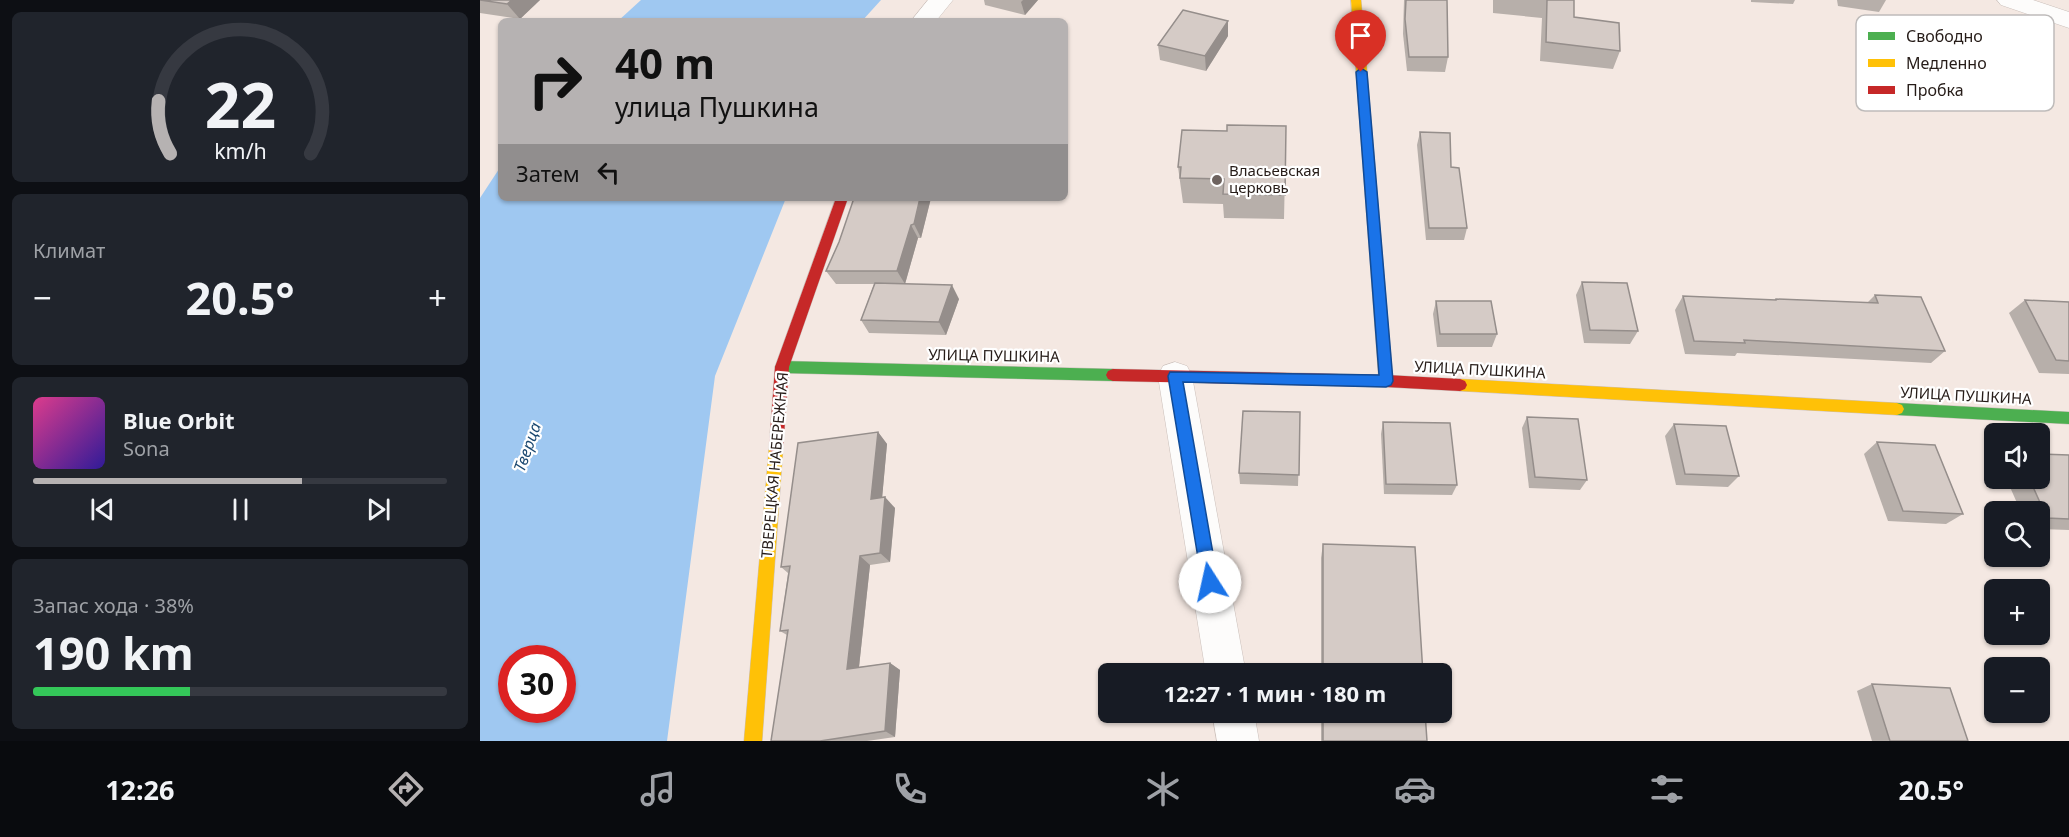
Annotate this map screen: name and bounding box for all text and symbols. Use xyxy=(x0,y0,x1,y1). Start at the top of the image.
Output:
pin xyxy=(1335,10,1386,72)
legend xyxy=(1856,15,2054,111)
icon: arrive xyxy=(1344,19,1377,52)
text: Свободно xyxy=(1906,25,1983,47)
text: 40 m xyxy=(615,34,715,91)
icon: right xyxy=(516,42,594,120)
text: Медленно xyxy=(1906,52,1987,74)
text: 22 xyxy=(204,61,276,146)
text: Пробка xyxy=(1906,79,1964,101)
text: улица Пушкина xyxy=(615,88,819,125)
text: km/h xyxy=(214,137,266,166)
icon: left xyxy=(592,156,625,189)
text: Затем xyxy=(516,158,580,188)
place label: Власьевская церковь xyxy=(1229,160,1320,197)
marker: Власьевская церковь xyxy=(1210,173,1224,187)
text: Климат xyxy=(33,237,105,264)
text: 20.5° xyxy=(186,267,294,328)
text: − xyxy=(33,275,52,320)
text: + xyxy=(428,275,447,320)
street label: УЛИЦА ПУШКИНА xyxy=(928,344,1060,366)
street label: УЛИЦА ПУШКИНА xyxy=(1414,356,1547,382)
street label: ТВЕРЕЦКАЯ НАБЕРЕЖНАЯ xyxy=(756,371,792,559)
street label: УЛИЦА ПУШКИНА xyxy=(1900,382,2033,408)
text: Blue Orbit xyxy=(123,405,235,435)
water label: Тверца xyxy=(508,419,546,475)
map controls xyxy=(1984,423,2050,723)
button: sound xyxy=(1984,423,2050,489)
text: Sona xyxy=(123,435,170,462)
icon: previous xyxy=(86,493,119,526)
icon: pause xyxy=(224,493,257,526)
icon: next xyxy=(362,493,395,526)
button: search xyxy=(1984,501,2050,567)
position arrow xyxy=(1178,550,1242,614)
button: + xyxy=(1984,579,2050,645)
text: Запас хода · 38% xyxy=(33,592,194,619)
text: 190 km xyxy=(33,622,194,683)
speed limit sign: 30 xyxy=(498,645,576,723)
button: − xyxy=(1984,657,2050,723)
text: 12:27 · 1 мин · 180 m xyxy=(1164,678,1386,708)
icon: directions xyxy=(385,768,427,810)
icon: music xyxy=(637,768,679,810)
icon: phone xyxy=(889,768,931,810)
icon: climate xyxy=(1142,768,1184,810)
icon: car xyxy=(1394,768,1436,810)
icon: filters xyxy=(1646,768,1688,810)
text: 12:26 xyxy=(105,771,175,808)
text: 20.5° xyxy=(1898,771,1964,808)

